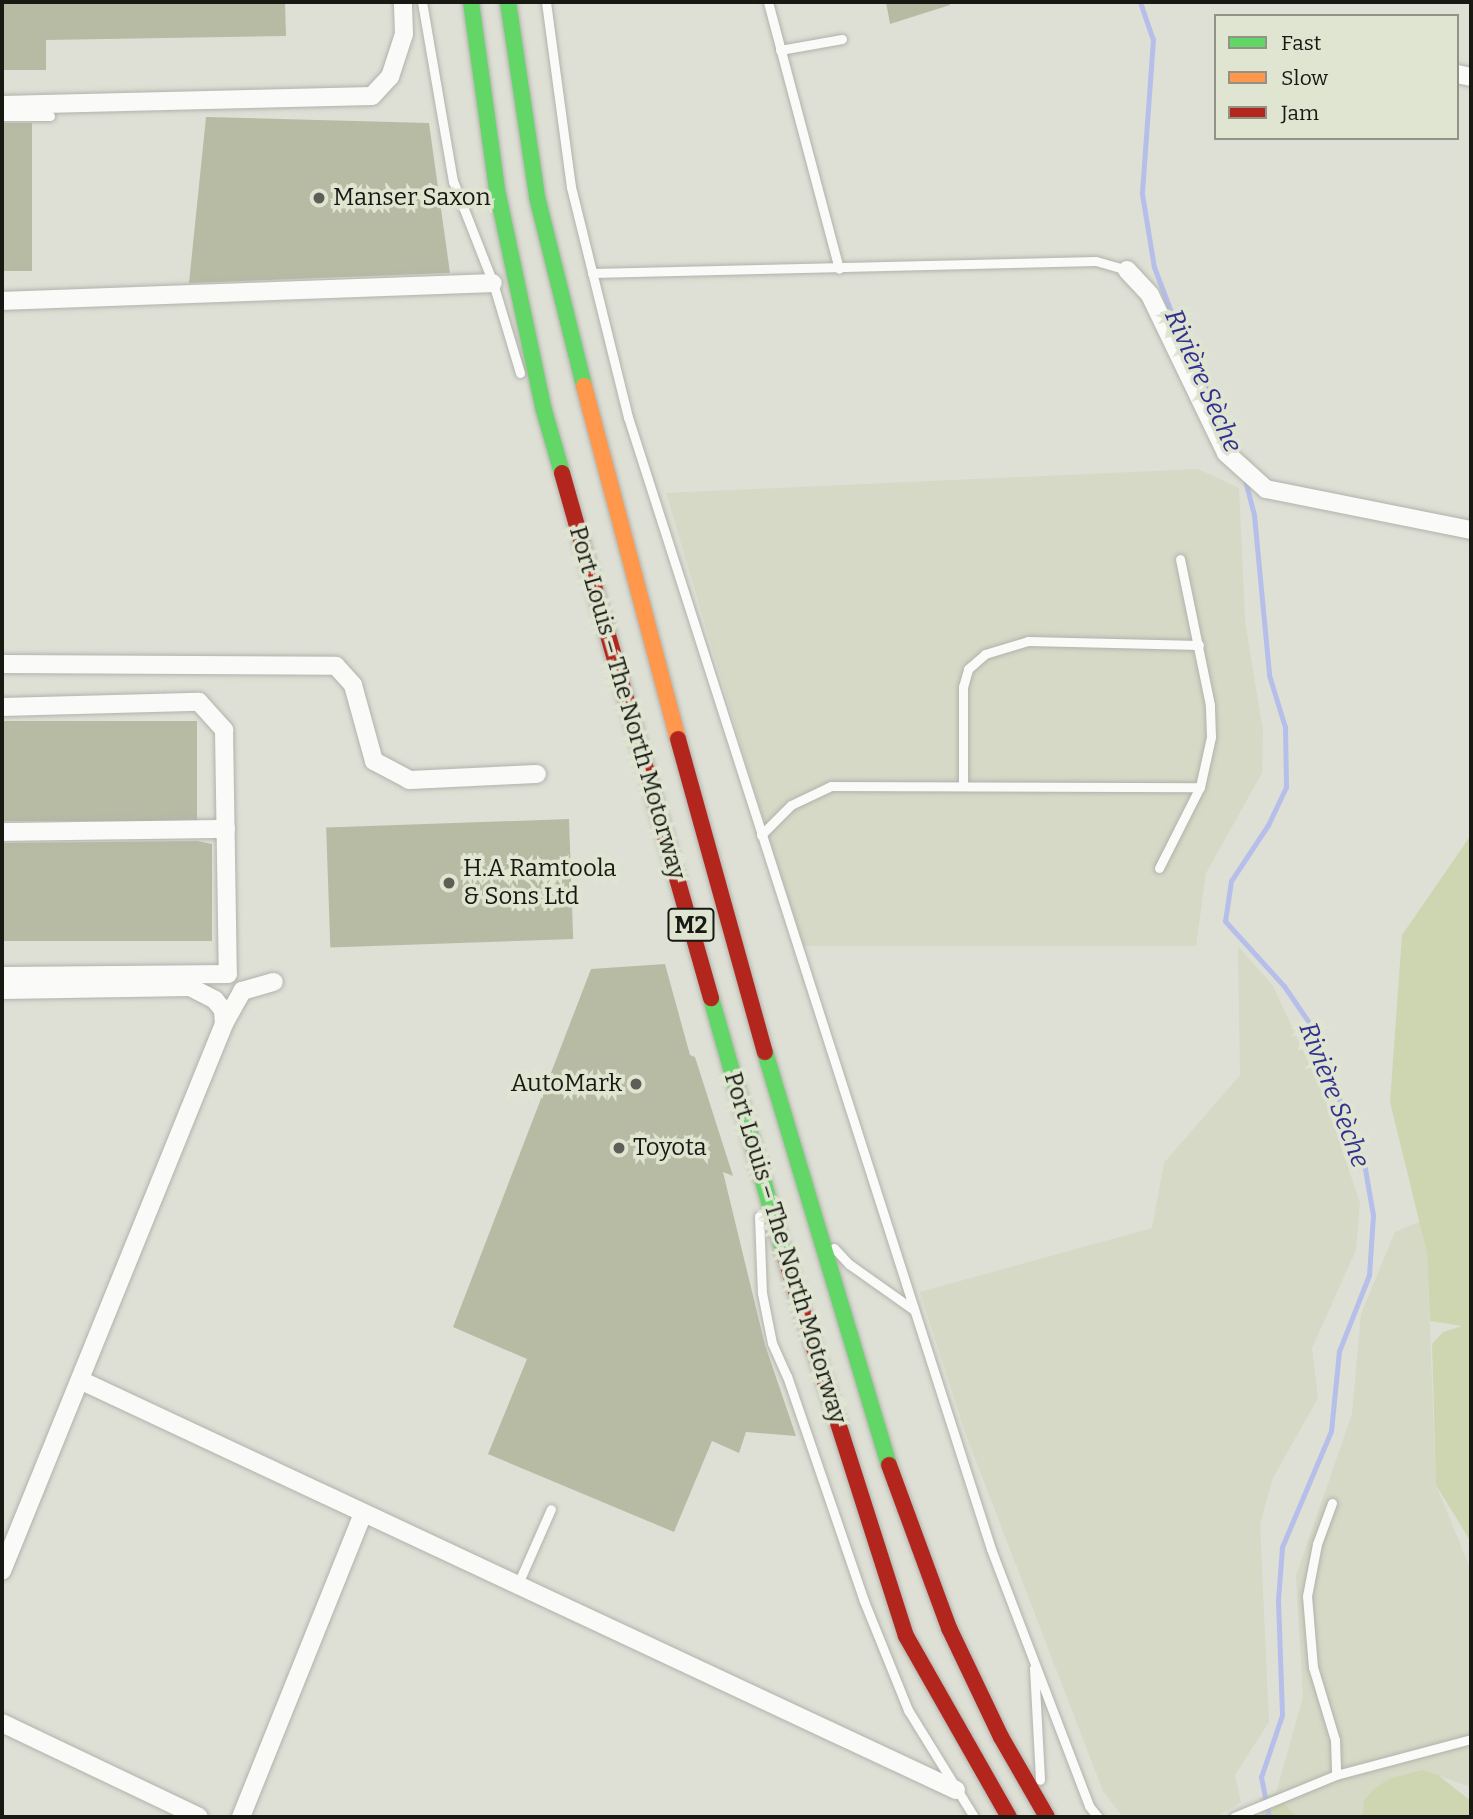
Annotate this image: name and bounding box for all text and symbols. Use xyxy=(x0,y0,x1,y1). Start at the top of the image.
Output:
legend xyxy=(1214,14,1459,140)
text: Fast xyxy=(1281,30,1321,56)
text: Slow xyxy=(1281,65,1328,91)
text: Jam xyxy=(1281,100,1319,126)
place label: Manser Saxon xyxy=(333,184,491,212)
marker: Manser Saxon xyxy=(311,190,327,206)
water label: Rivière Sèche xyxy=(1158,305,1248,457)
street label: Port Louis – The North Motorway xyxy=(563,523,691,883)
place label: H.A Ramtoola & Sons Ltd xyxy=(463,855,616,911)
marker: H.A Ramtoola & Sons Ltd xyxy=(441,875,457,891)
road number: M2 xyxy=(666,906,716,944)
water label: Rivière Sèche xyxy=(1292,1018,1376,1172)
street label: Port Louis – The North Motorway xyxy=(718,1069,852,1427)
place label: AutoMark xyxy=(511,1070,622,1098)
marker: AutoMark xyxy=(628,1076,644,1092)
place label: Toyota xyxy=(633,1134,707,1162)
marker: Toyota xyxy=(611,1140,627,1156)

